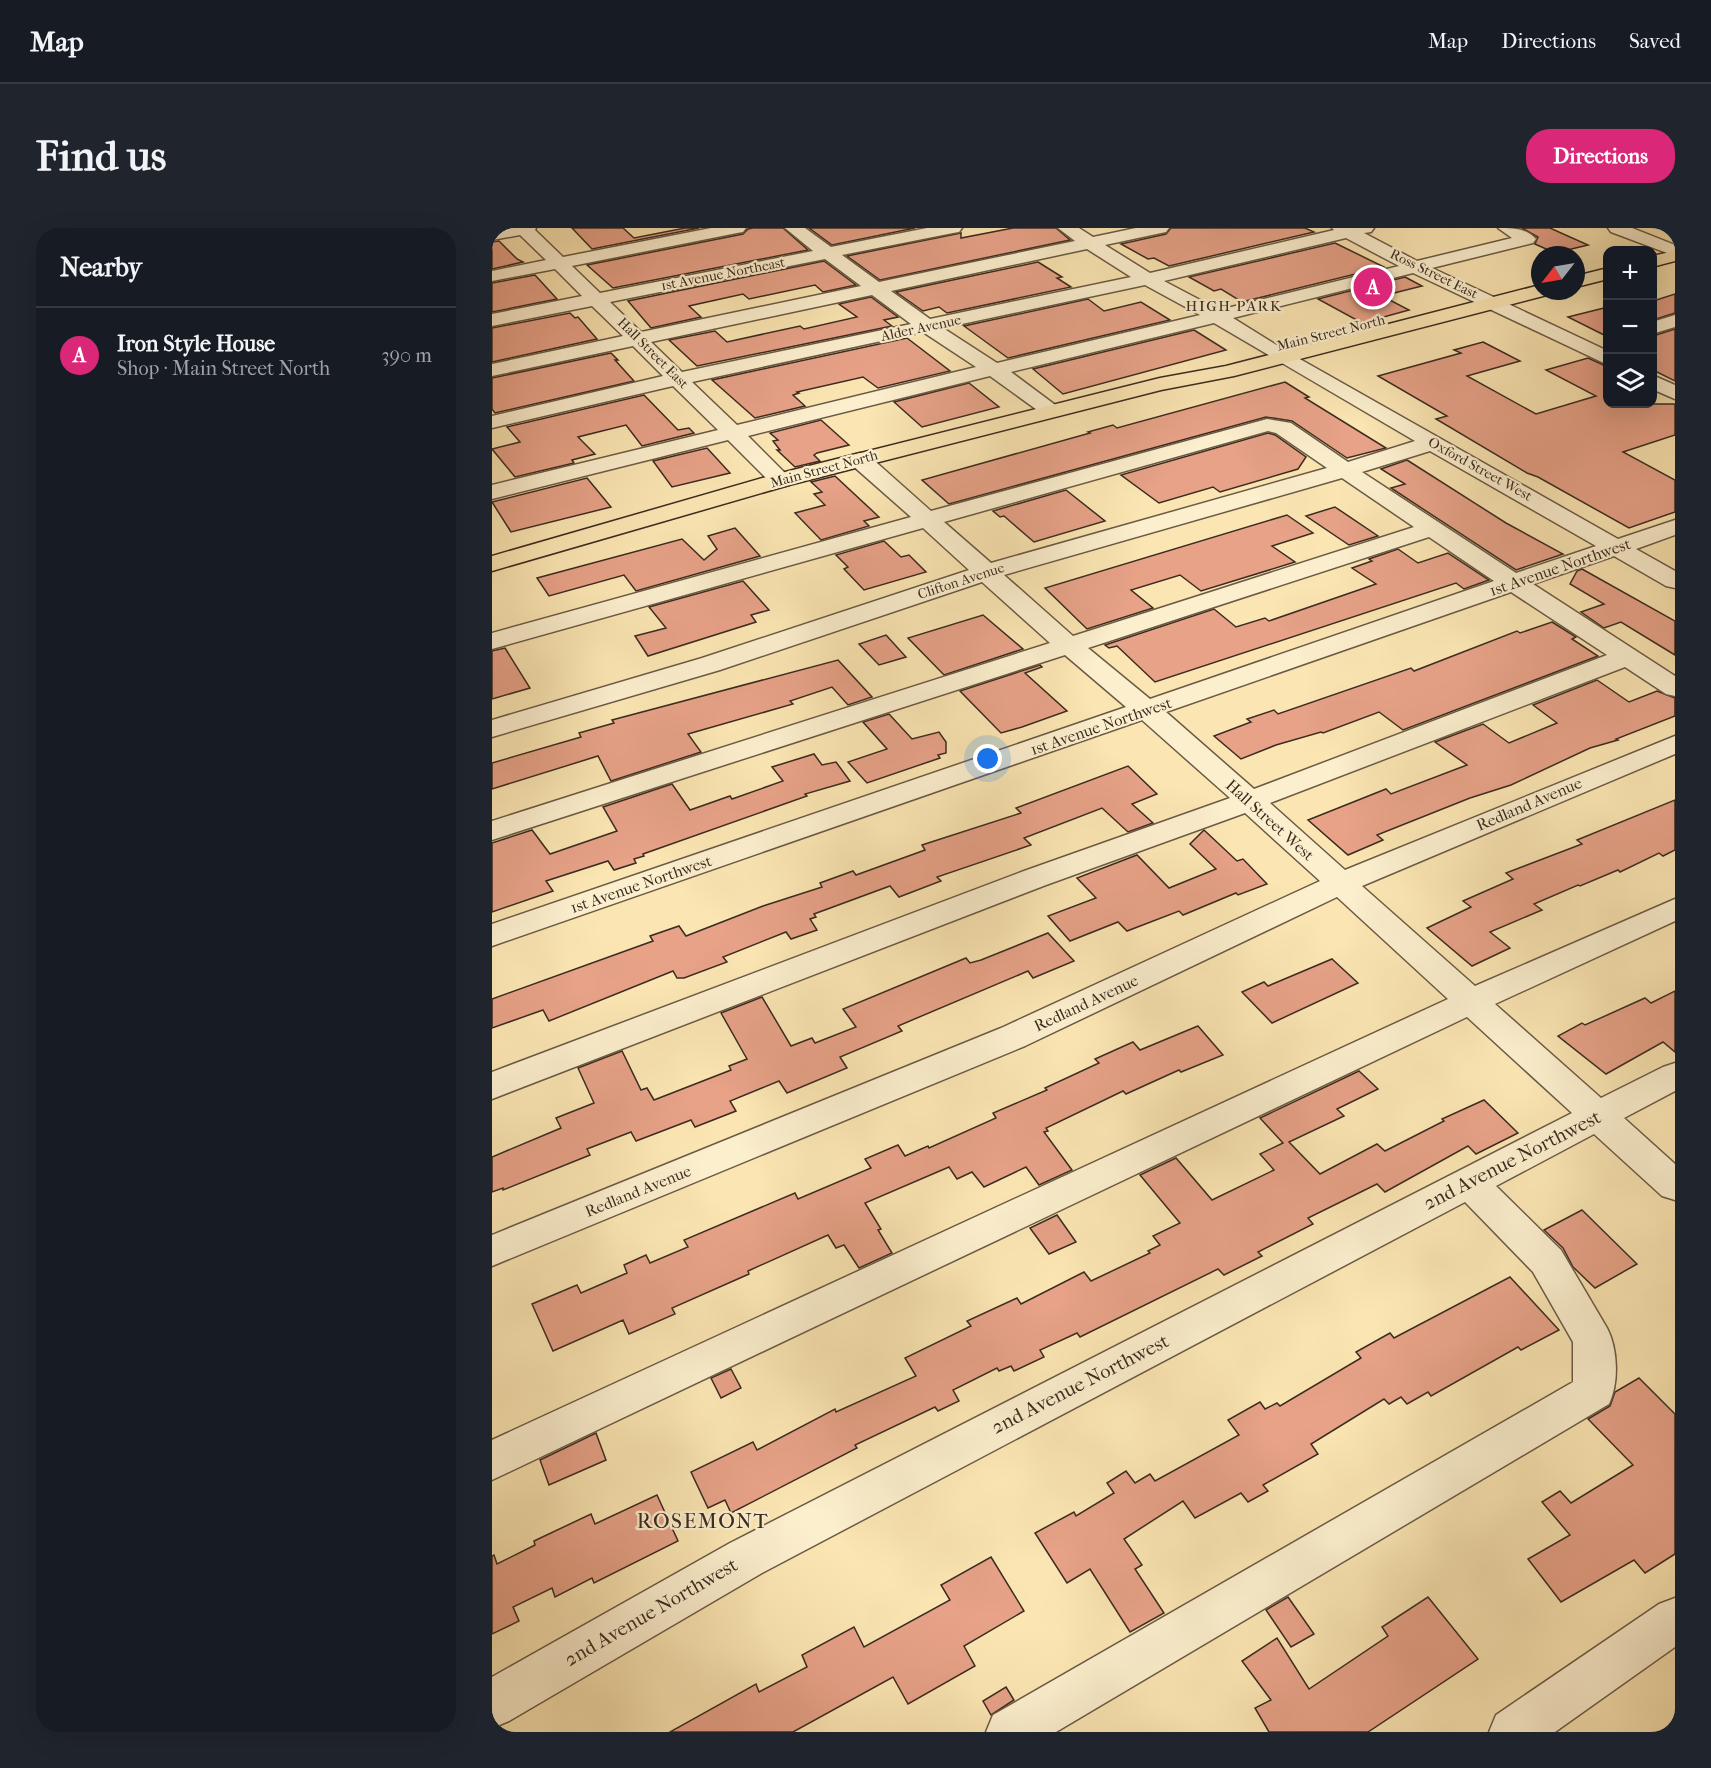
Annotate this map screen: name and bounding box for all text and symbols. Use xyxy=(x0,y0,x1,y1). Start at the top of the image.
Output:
text: Map xyxy=(30,25,84,58)
text: Map xyxy=(1428,29,1468,53)
text: Directions xyxy=(1501,29,1596,53)
text: Saved xyxy=(1629,29,1681,53)
button: Directions xyxy=(1526,129,1675,183)
text: Find us xyxy=(36,132,166,181)
street label: Ross Street East xyxy=(1387,245,1481,303)
north arrow xyxy=(1531,246,1585,300)
map controls xyxy=(1603,246,1657,408)
button: + xyxy=(1603,246,1657,300)
text: Nearby xyxy=(60,252,142,283)
street label: 1st Avenue Northeast xyxy=(659,254,787,294)
pin: A xyxy=(1354,264,1392,310)
district label: HIGH PARK xyxy=(1186,297,1282,315)
button: − xyxy=(1603,300,1657,354)
street label: Alder Avenue xyxy=(878,311,963,345)
street label: Main Street North xyxy=(1275,311,1387,355)
street label: Hall Street East xyxy=(614,314,692,392)
text: Iron Style House xyxy=(117,331,275,357)
text: A xyxy=(73,344,86,367)
text: 390 m xyxy=(381,344,432,367)
button: layers xyxy=(1603,354,1657,408)
text: Shop · Main Street North xyxy=(117,357,330,380)
street label: Oxford Street West xyxy=(1425,433,1535,505)
street label: Main Street North xyxy=(768,446,880,492)
street label: 1st Avenue Northwest xyxy=(1487,534,1633,600)
street label: Clifton Avenue xyxy=(915,559,1007,603)
street label: 1st Avenue Northwest xyxy=(1028,693,1174,759)
your location xyxy=(973,744,1002,773)
street label: Redland Avenue xyxy=(1473,773,1585,835)
street label: Hall Street West xyxy=(1222,775,1318,865)
street label: 1st Avenue Northwest xyxy=(568,851,714,917)
street label: Redland Avenue xyxy=(1031,971,1141,1035)
street label: 2nd Avenue Northwest xyxy=(1419,1105,1605,1215)
street label: Redland Avenue xyxy=(582,1161,694,1221)
street label: 2nd Avenue Northwest xyxy=(987,1329,1173,1439)
district label: ROSEMONT xyxy=(637,1509,769,1533)
street label: 2nd Avenue Northwest xyxy=(560,1553,742,1671)

